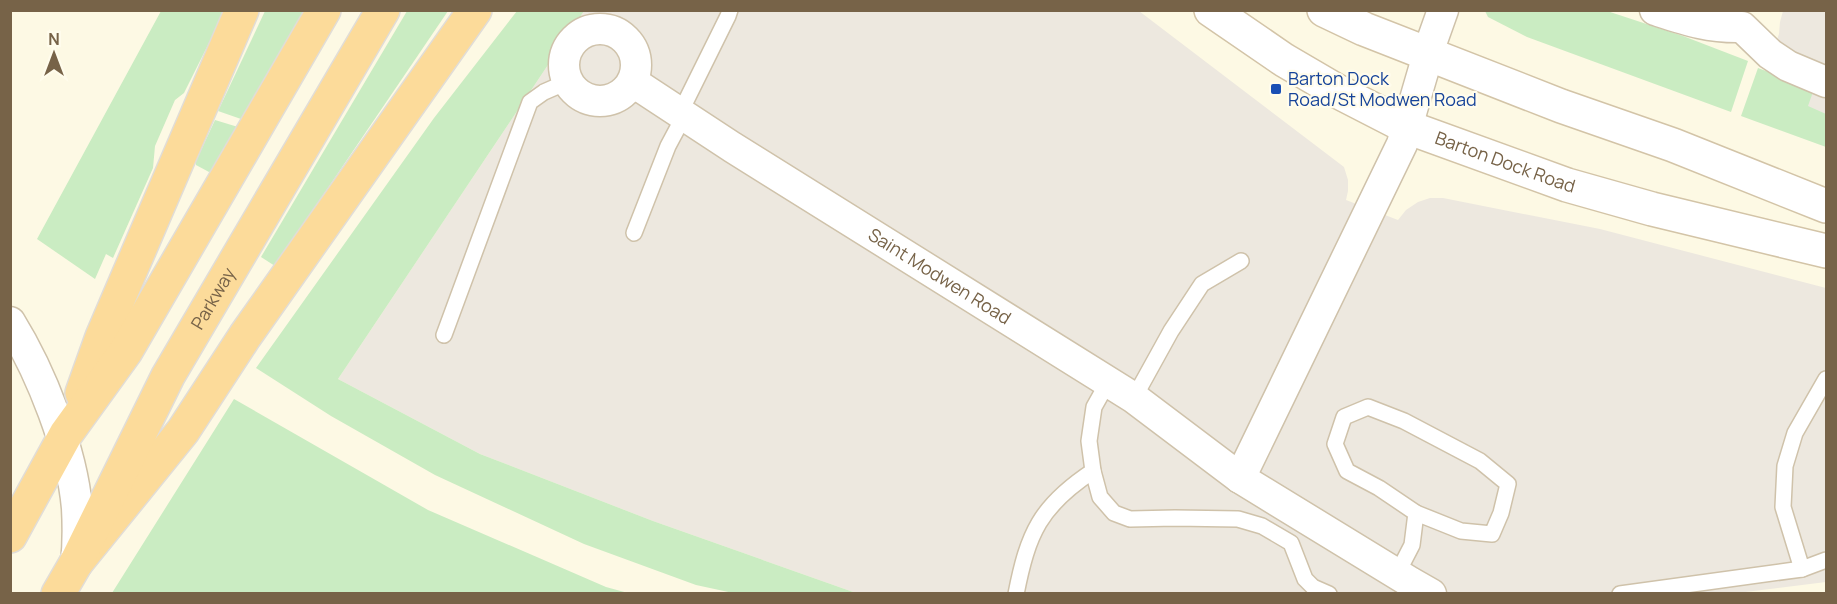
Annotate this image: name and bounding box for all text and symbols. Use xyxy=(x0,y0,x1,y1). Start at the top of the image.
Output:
north arrow xyxy=(24,24,84,84)
text: N xyxy=(48,28,60,50)
place label: Barton Dock Road/St Modwen Road xyxy=(1288,66,1477,111)
marker: Barton Dock Road/St Modwen Road xyxy=(1269,82,1283,96)
street label: Barton Dock Road xyxy=(1432,125,1578,198)
street label: Saint Modwen Road xyxy=(864,222,1016,329)
street label: Parkway xyxy=(185,262,240,334)

